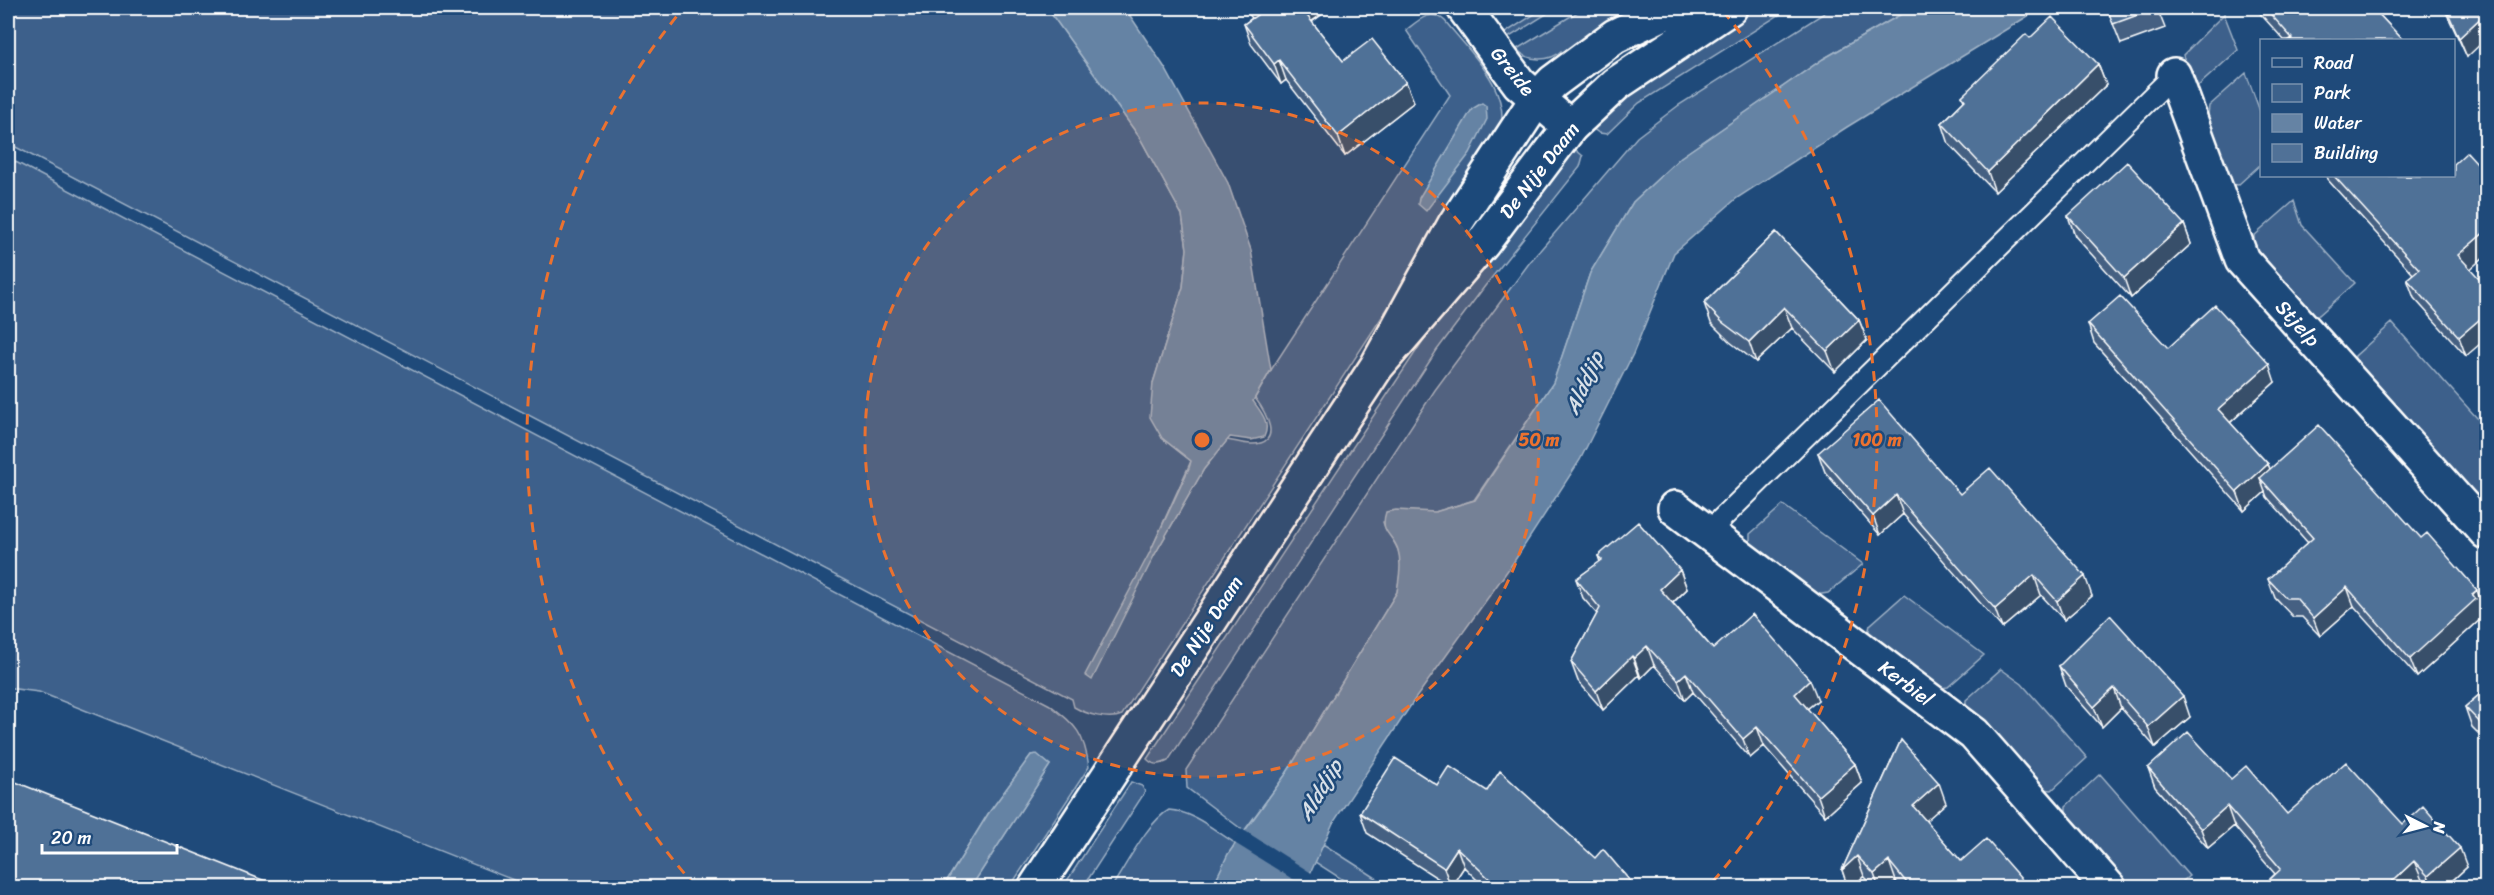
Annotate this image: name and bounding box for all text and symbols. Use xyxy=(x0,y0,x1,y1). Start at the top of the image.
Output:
street label: Greide xyxy=(1481,38,1544,105)
legend xyxy=(2260,39,2455,177)
text: Road xyxy=(2314,47,2354,79)
text: Park xyxy=(2314,77,2351,109)
text: Water xyxy=(2314,107,2363,139)
street label: De Nije Daam xyxy=(1490,114,1589,227)
text: Building xyxy=(2314,137,2378,169)
street label: Stjelp xyxy=(2266,291,2329,356)
water label: Alddjip xyxy=(1553,344,1615,422)
text: 50 m xyxy=(1519,424,1560,456)
text: 100 m xyxy=(1853,424,1902,456)
centre of rings xyxy=(1192,430,1212,450)
street label: De Nije Daam xyxy=(1160,568,1253,684)
street label: Kerbiel xyxy=(1870,651,1941,716)
water label: Alddjip xyxy=(1286,750,1354,829)
north arrow xyxy=(2395,796,2455,856)
scale bar xyxy=(42,817,177,855)
text: N xyxy=(2424,819,2455,835)
text: 20 m xyxy=(51,822,91,854)

